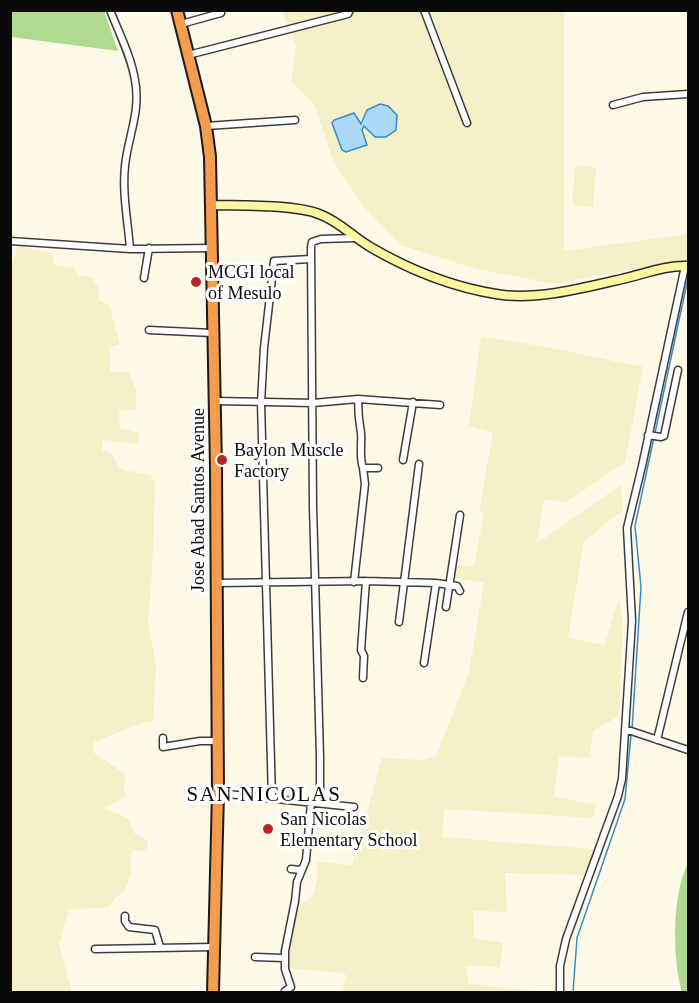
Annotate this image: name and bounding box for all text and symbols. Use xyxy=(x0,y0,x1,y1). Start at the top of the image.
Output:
place label: MCGI local of Mesulo xyxy=(208,262,294,303)
marker: MCGI local of Mesulo xyxy=(189,275,203,289)
street label: Jose Abad Santos Avenue xyxy=(188,408,208,592)
place label: Baylon Muscle Factory xyxy=(234,440,344,481)
marker: Baylon Muscle Factory xyxy=(215,453,229,467)
district label: SAN NICOLAS xyxy=(187,782,341,806)
place label: San Nicolas Elementary School xyxy=(280,809,417,850)
marker: San Nicolas Elementary School xyxy=(261,822,275,836)

